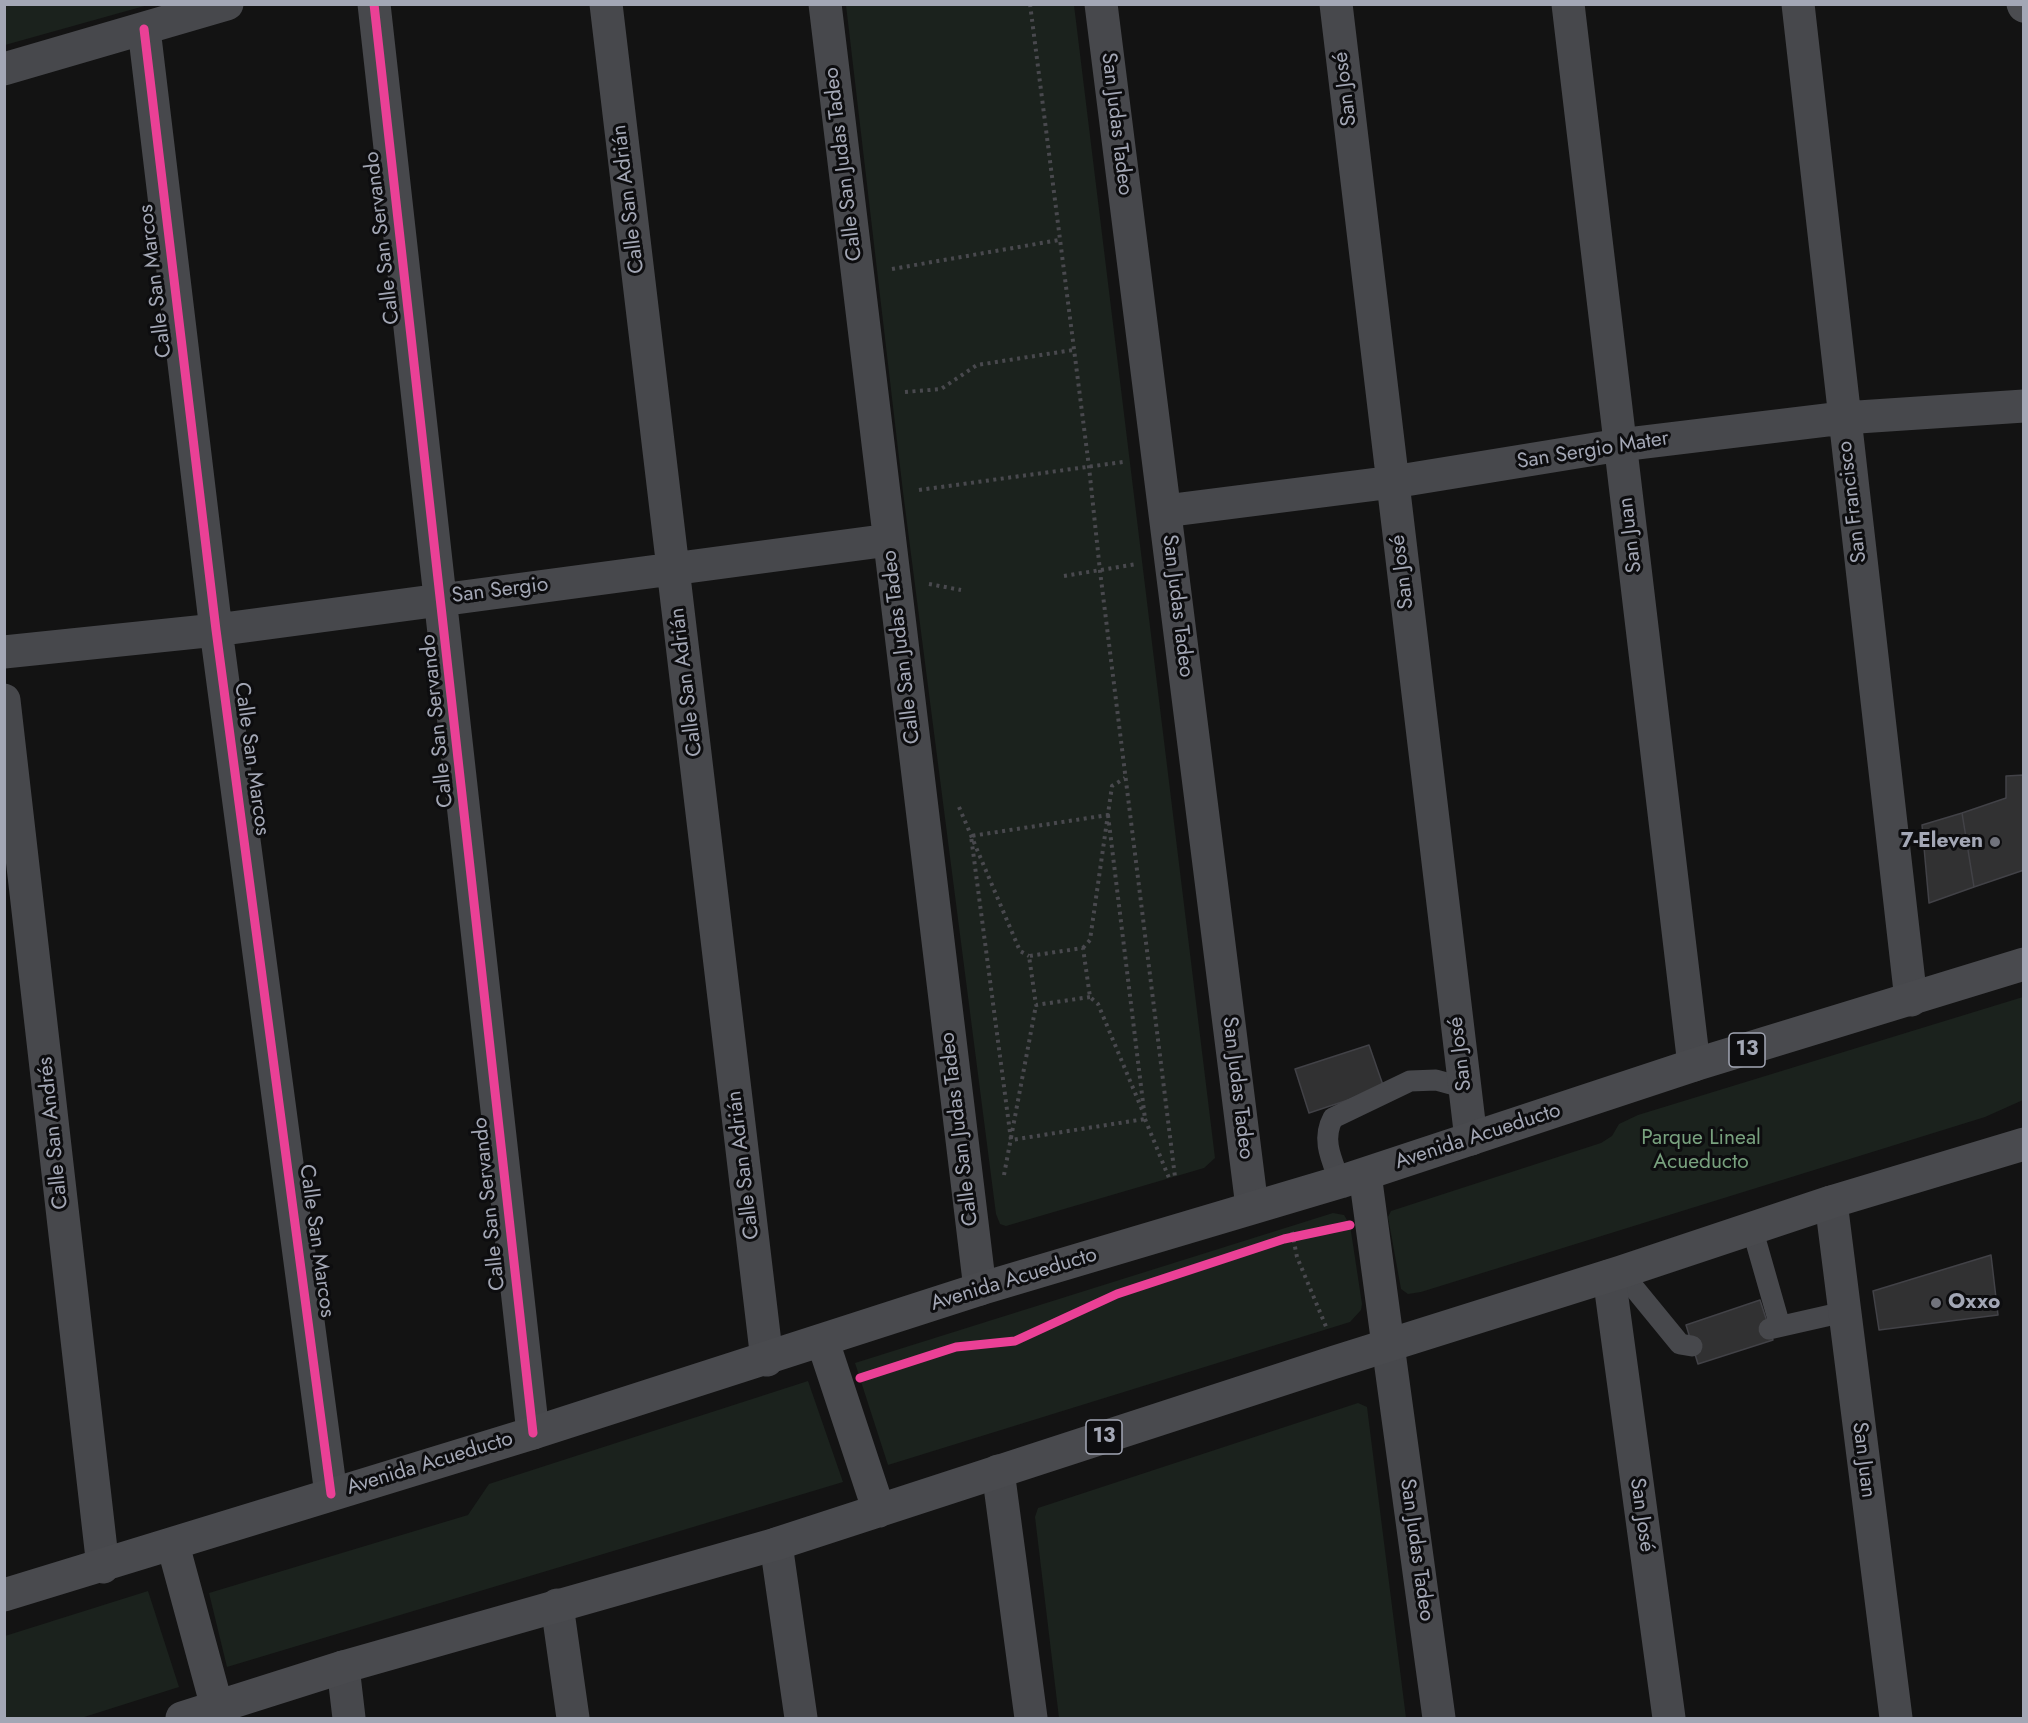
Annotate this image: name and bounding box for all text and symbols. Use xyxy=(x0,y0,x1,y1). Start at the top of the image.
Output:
street label: San José xyxy=(1329,50,1363,128)
street label: San Judas Tadeo xyxy=(1095,51,1137,197)
street label: Calle San Judas Tadeo xyxy=(820,66,868,262)
street label: Calle San Adrián xyxy=(607,123,651,275)
street label: Calle San Servando xyxy=(360,150,406,326)
street label: Calle San Marcos xyxy=(134,203,178,359)
street label: San Sergio Mater xyxy=(1515,427,1671,475)
street label: San Francisco xyxy=(1833,440,1873,564)
street label: San Juan xyxy=(1614,496,1648,574)
street label: San Judas Tadeo xyxy=(1156,533,1198,679)
street label: San José xyxy=(1386,533,1420,611)
street label: Calle San Judas Tadeo xyxy=(878,549,926,745)
street label: San Sergio xyxy=(450,573,550,609)
street label: Calle San Adrián xyxy=(665,606,709,758)
street label: Calle San Servando xyxy=(416,633,460,809)
street label: Calle San Marcos xyxy=(228,681,274,837)
place label: 7-Eleven xyxy=(1901,829,1983,855)
marker: 7-Eleven xyxy=(1988,835,2002,849)
street label: San Judas Tadeo xyxy=(1216,1015,1258,1161)
street label: San José xyxy=(1444,1015,1478,1093)
street label: Calle San Judas Tadeo xyxy=(936,1031,984,1227)
road number: 13 xyxy=(1729,1033,1765,1067)
street label: Calle San Andrés xyxy=(33,1055,75,1211)
street label: Calle San Adrián xyxy=(722,1089,766,1241)
street label: Avenida Acueducto xyxy=(1392,1098,1564,1176)
street label: Calle San Servando xyxy=(468,1116,512,1292)
park label: Parque Lineal Acueducto xyxy=(1641,1126,1761,1176)
street label: Calle San Marcos xyxy=(293,1163,339,1319)
street label: Avenida Acueducto xyxy=(928,1243,1100,1317)
place label: Oxxo xyxy=(1948,1290,2000,1316)
marker: Oxxo xyxy=(1929,1296,1943,1310)
road number: 13 xyxy=(1086,1420,1122,1454)
street label: San Juan xyxy=(1846,1421,1880,1499)
street label: Avenida Acueducto xyxy=(344,1427,516,1501)
street label: San José xyxy=(1623,1476,1659,1554)
street label: San Judas Tadeo xyxy=(1394,1477,1438,1623)

